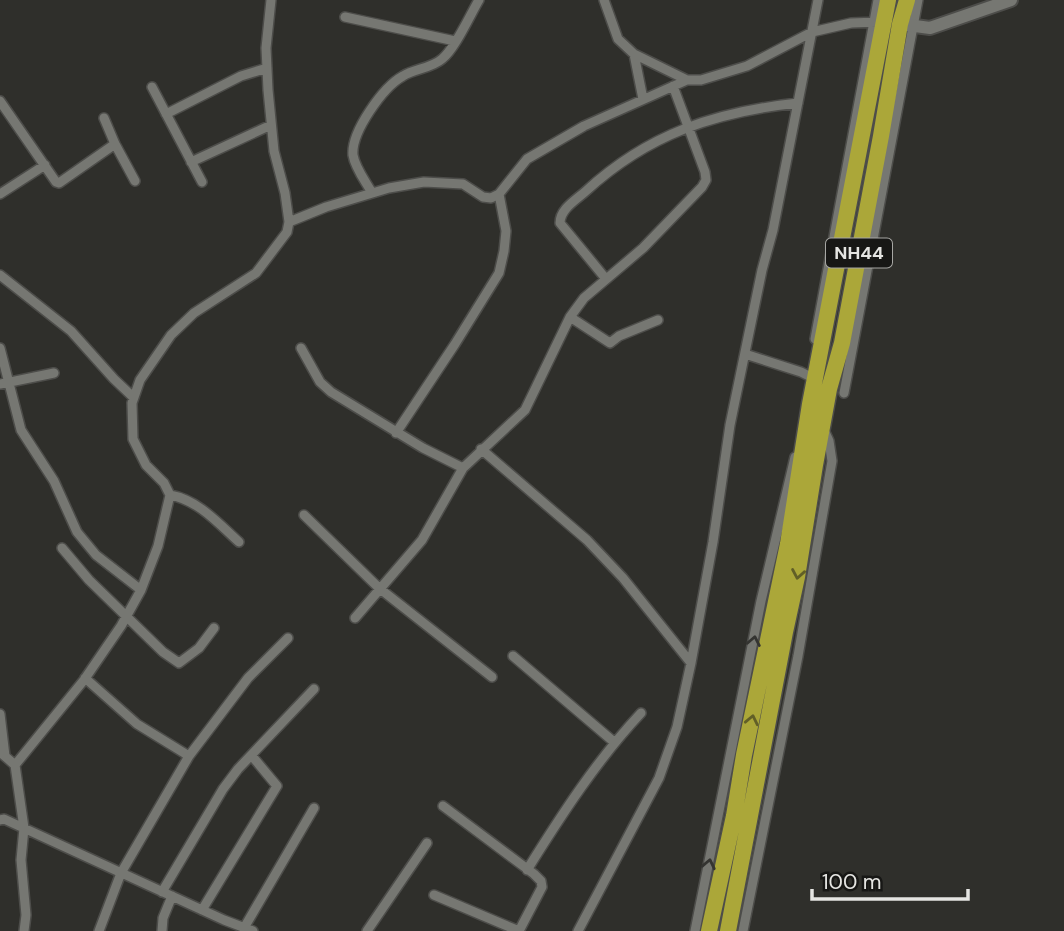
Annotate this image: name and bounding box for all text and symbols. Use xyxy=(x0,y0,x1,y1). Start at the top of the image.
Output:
road number: NH44 xyxy=(826,239,892,268)
one-way arrow xyxy=(791,568,806,580)
one-way arrow xyxy=(745,635,760,647)
one-way arrow xyxy=(743,714,758,726)
one-way arrow xyxy=(700,858,715,870)
scale bar xyxy=(812,858,968,902)
text: 100 m xyxy=(822,868,882,896)

